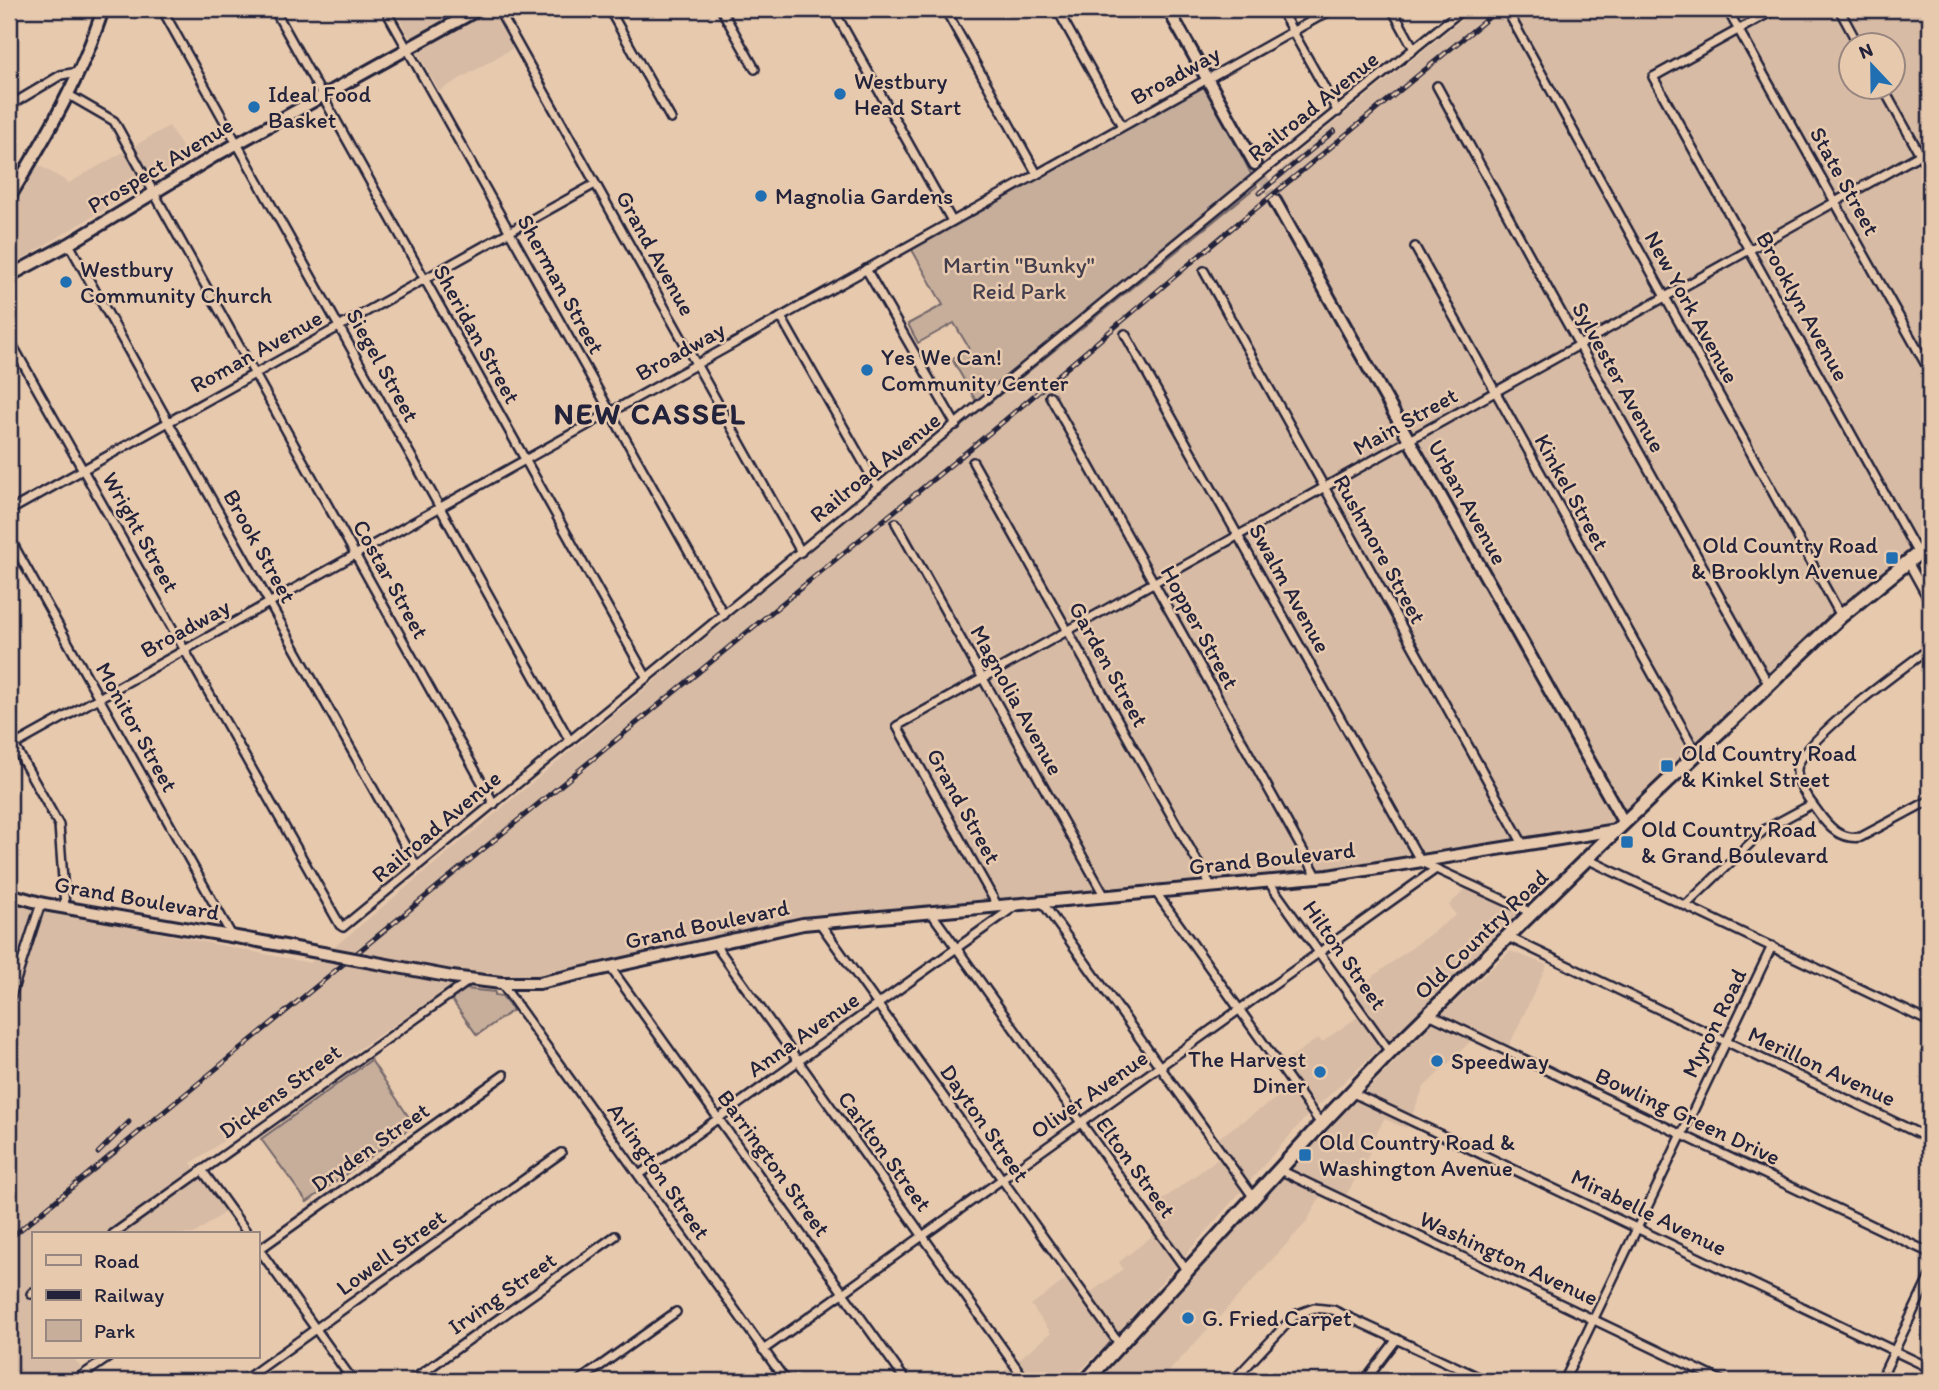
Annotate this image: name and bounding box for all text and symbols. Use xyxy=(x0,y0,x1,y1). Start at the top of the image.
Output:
north arrow xyxy=(1838,32,1908,102)
text: N xyxy=(1856,38,1876,64)
street label: Broadway xyxy=(1125,39,1225,111)
street label: Railroad Avenue xyxy=(1242,45,1384,167)
place label: Westbury Head Start xyxy=(854,67,961,121)
place label: Ideal Food Basket xyxy=(268,80,371,134)
marker: Westbury Head Start xyxy=(832,86,848,102)
marker: Ideal Food Basket xyxy=(246,99,262,115)
street label: Prospect Avenue xyxy=(82,111,238,219)
street label: State Street xyxy=(1804,122,1886,240)
place label: Magnolia Gardens xyxy=(775,182,953,210)
street label: Grand Avenue xyxy=(610,185,702,321)
marker: Magnolia Gardens xyxy=(753,188,769,204)
street label: Sherman Street xyxy=(511,209,611,359)
street label: New York Avenue xyxy=(1639,226,1745,388)
street label: Brooklyn Avenue xyxy=(1750,226,1856,386)
park label: Martin "Bunky" Reid Park xyxy=(943,251,1095,305)
place label: Westbury Community Church xyxy=(80,255,272,309)
street label: Sheridan Street xyxy=(427,260,527,408)
marker: Westbury Community Church xyxy=(58,274,74,290)
street label: Sylvester Avenue xyxy=(1566,297,1672,457)
street label: Roman Avenue xyxy=(185,303,327,399)
street label: Siegel Street xyxy=(340,303,426,427)
street label: Broadway xyxy=(630,315,730,387)
place label: Yes We Can! Community Center xyxy=(881,343,1069,397)
marker: Yes We Can! Community Center xyxy=(859,362,875,378)
street label: Main Street xyxy=(1348,381,1462,461)
district label: NEW CASSEL xyxy=(553,395,747,432)
street label: Railroad Avenue xyxy=(804,406,946,528)
street label: Kinkel Street xyxy=(1529,429,1616,555)
street label: Urban Avenue xyxy=(1422,434,1514,570)
street label: Wright Street xyxy=(96,467,186,597)
street label: Rushmore Street xyxy=(1327,470,1433,628)
street label: Brook Street xyxy=(217,484,303,608)
street label: Costar Street xyxy=(347,514,435,644)
street label: Swalm Avenue xyxy=(1243,518,1337,658)
place label: Old Country Road & Brooklyn Avenue xyxy=(1691,531,1878,585)
marker: Old Country Road & Brooklyn Avenue xyxy=(1884,550,1900,566)
street label: Hopper Street xyxy=(1154,560,1246,694)
street label: Broadway xyxy=(135,592,235,664)
street label: Garden Street xyxy=(1063,596,1155,732)
street label: Magnolia Avenue xyxy=(964,620,1070,780)
street label: Monitor Street xyxy=(90,657,184,797)
place label: Old Country Road & Kinkel Street xyxy=(1681,739,1857,793)
street label: Grand Street xyxy=(921,743,1007,869)
marker: Old Country Road & Kinkel Street xyxy=(1659,758,1675,774)
street label: Railroad Avenue xyxy=(366,764,506,888)
place label: Old Country Road & Grand Boulevard xyxy=(1641,815,1829,869)
marker: Old Country Road & Grand Boulevard xyxy=(1619,834,1635,850)
street label: Grand Boulevard xyxy=(1187,835,1357,881)
street label: Old Country Road xyxy=(1408,863,1554,1005)
street label: Grand Boulevard xyxy=(52,870,222,926)
street label: Grand Boulevard xyxy=(622,893,792,955)
street label: Hilton Street xyxy=(1297,895,1393,1016)
street label: Myron Road xyxy=(1676,964,1753,1082)
street label: Anna Avenue xyxy=(742,985,864,1083)
street label: Merillon Avenue xyxy=(1744,1020,1900,1112)
street label: Dickens Street xyxy=(213,1037,347,1145)
street label: Oliver Avenue xyxy=(1025,1043,1153,1145)
place label: The Harvest Diner xyxy=(1188,1045,1306,1099)
place label: Speedway xyxy=(1451,1047,1549,1075)
marker: Speedway xyxy=(1429,1053,1445,1069)
street label: Dayton Street xyxy=(934,1059,1036,1188)
street label: Bowling Green Drive xyxy=(1591,1061,1785,1171)
marker: The Harvest Diner xyxy=(1312,1064,1328,1080)
street label: Barrington Street xyxy=(711,1084,837,1242)
street label: Carlton Street xyxy=(832,1085,938,1217)
street label: Dryden Street xyxy=(305,1096,435,1198)
street label: Arlington Street xyxy=(601,1097,717,1245)
street label: Elton Street xyxy=(1090,1111,1182,1224)
place label: Old Country Road & Washington Avenue xyxy=(1319,1128,1515,1182)
marker: Old Country Road & Washington Avenue xyxy=(1297,1147,1313,1163)
street label: Mirabelle Avenue xyxy=(1567,1162,1731,1262)
street label: Lowell Street xyxy=(331,1203,452,1301)
street label: Washington Avenue xyxy=(1415,1204,1603,1312)
legend xyxy=(32,1232,259,1358)
street label: Irving Street xyxy=(443,1246,561,1340)
text: Road xyxy=(94,1248,140,1273)
text: Railway xyxy=(94,1282,164,1307)
place label: G. Fried Carpet xyxy=(1202,1304,1352,1332)
marker: G. Fried Carpet xyxy=(1180,1310,1196,1326)
text: Park xyxy=(94,1318,136,1343)

